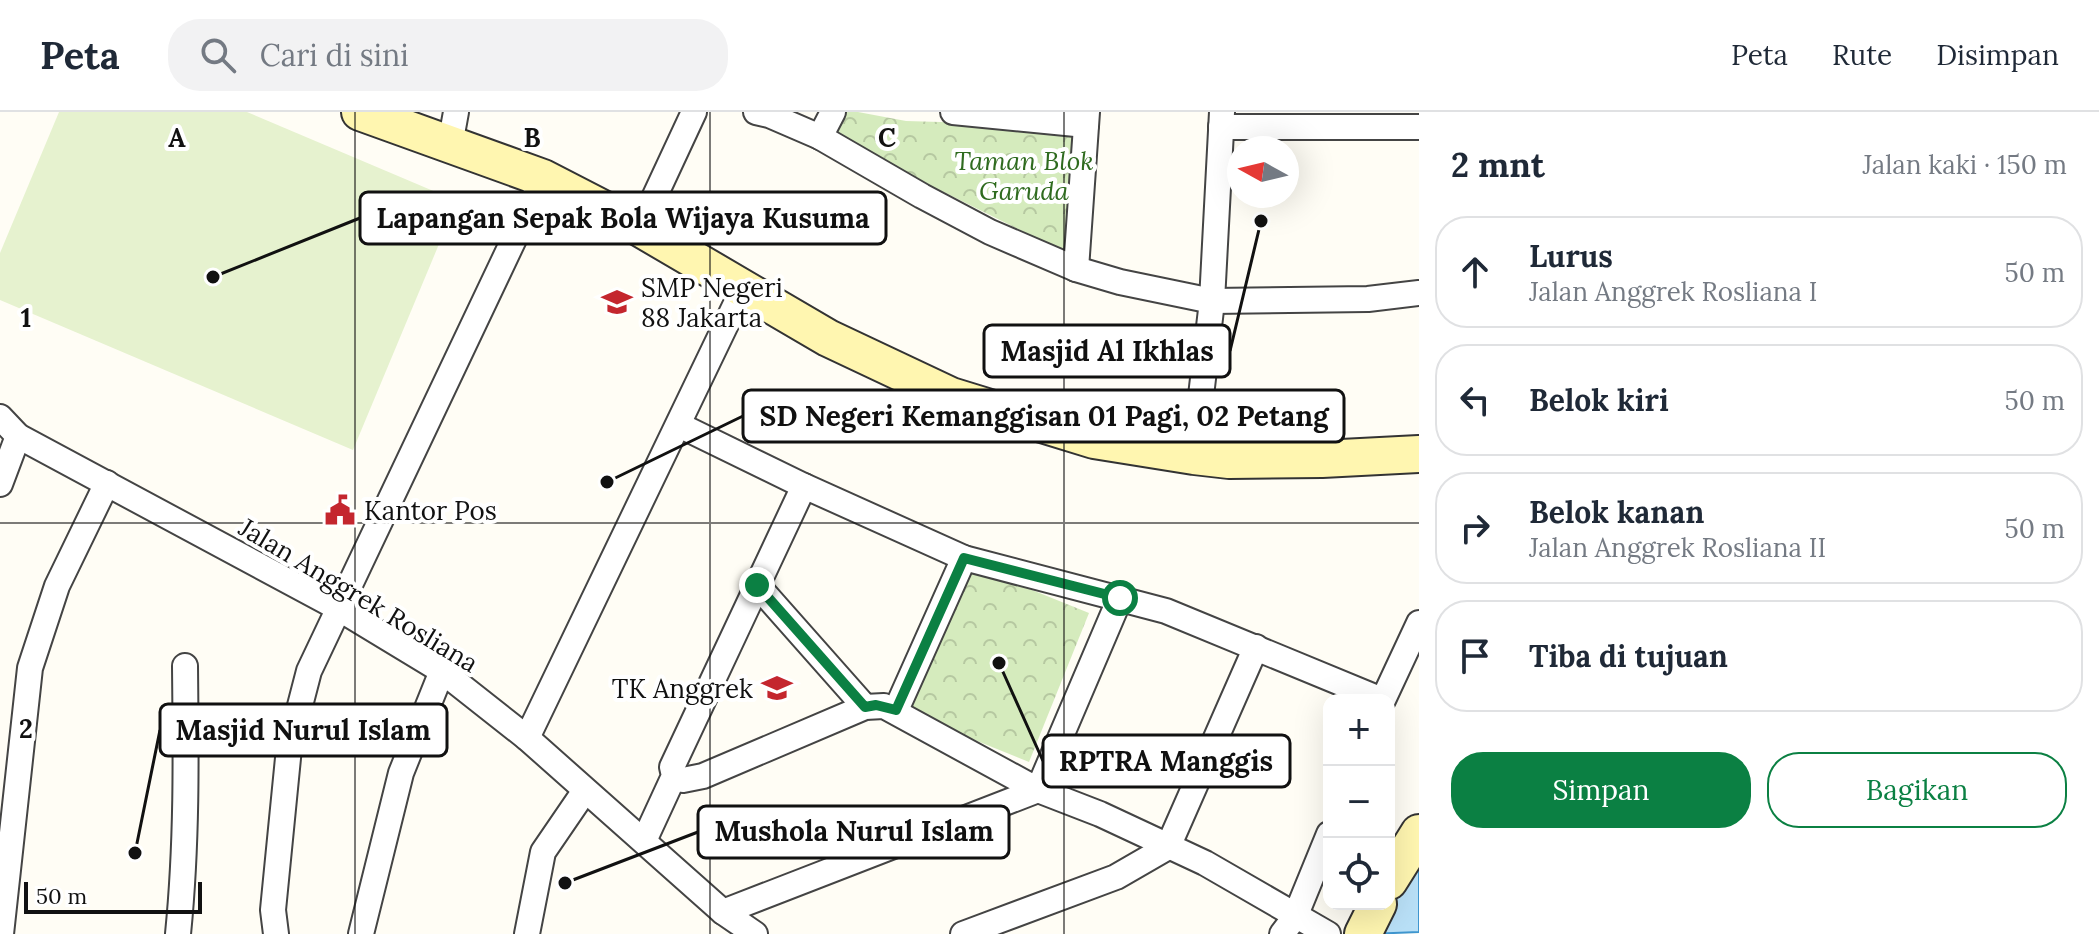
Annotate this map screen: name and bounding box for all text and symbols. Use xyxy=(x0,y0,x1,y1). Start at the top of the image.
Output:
search box xyxy=(168,19,728,91)
text: Peta xyxy=(40,31,120,79)
icon: search xyxy=(196,33,240,77)
text: Cari di sini xyxy=(260,36,409,74)
text: Peta xyxy=(1731,37,1788,73)
text: Rute xyxy=(1832,37,1892,73)
text: Disimpan xyxy=(1936,37,2059,73)
text: A xyxy=(168,121,186,154)
text: B xyxy=(523,121,541,154)
text: C xyxy=(878,121,896,154)
north arrow xyxy=(1227,136,1299,208)
text: 2 mnt xyxy=(1451,143,1545,186)
park label: Taman Blok Garuda xyxy=(954,144,1094,207)
text: Jalan kaki · 150 m xyxy=(1862,148,2067,181)
callout: Lapangan Sepak Bola Wijaya Kusuma xyxy=(360,192,886,244)
text: Lapangan Sepak Bola Wijaya Kusuma xyxy=(376,200,870,236)
text: Lurus xyxy=(1529,237,1613,275)
icon: ahead xyxy=(1453,250,1497,294)
text: 50 m xyxy=(2005,256,2065,289)
place label: SMP Negeri 88 Jakarta xyxy=(641,271,783,334)
text: Jalan Anggrek Rosliana I xyxy=(1529,275,1818,308)
school or university icon: SMP Negeri 88 Jakarta xyxy=(600,285,634,319)
text: 1 xyxy=(21,301,31,334)
callout: Masjid Al Ikhlas xyxy=(984,325,1230,377)
text: Masjid Al Ikhlas xyxy=(1000,333,1214,369)
icon: left xyxy=(1453,378,1497,422)
text: Belok kiri xyxy=(1529,381,1669,419)
text: 50 m xyxy=(2005,384,2065,417)
callout: SD Negeri Kemanggisan 01 Pagi, 02 Petang xyxy=(743,390,1344,442)
text: SD Negeri Kemanggisan 01 Pagi, 02 Petang xyxy=(759,398,1330,434)
public building icon: Kantor Pos xyxy=(323,493,357,527)
text: Belok kanan xyxy=(1529,493,1704,531)
place label: Kantor Pos xyxy=(364,494,497,527)
icon: right xyxy=(1453,506,1497,550)
street label: Jalan Anggrek Rosliana xyxy=(233,510,485,679)
text: 50 m xyxy=(2005,512,2065,545)
text: Jalan Anggrek Rosliana II xyxy=(1529,531,1826,564)
route end xyxy=(739,567,775,603)
route start xyxy=(1102,580,1138,616)
icon: arrive xyxy=(1453,634,1497,678)
text: Tiba di tujuan xyxy=(1529,637,1728,675)
school or university icon: TK Anggrek xyxy=(760,671,794,705)
place label: TK Anggrek xyxy=(612,672,753,705)
map controls xyxy=(1323,694,1395,910)
button: + xyxy=(1323,694,1395,766)
callout: Masjid Nurul Islam xyxy=(160,704,447,756)
text: 2 xyxy=(19,712,33,745)
text: Masjid Nurul Islam xyxy=(175,712,431,748)
callout: RPTRA Manggis xyxy=(1043,735,1290,787)
text: RPTRA Manggis xyxy=(1059,743,1273,779)
button: Simpan xyxy=(1451,752,1751,828)
button: Bagikan xyxy=(1767,752,2067,828)
button: − xyxy=(1323,766,1395,838)
callout: Mushola Nurul Islam xyxy=(698,806,1009,858)
text: Mushola Nurul Islam xyxy=(714,813,994,849)
button: locate xyxy=(1323,838,1395,910)
scale bar xyxy=(24,878,202,914)
text: 50 m xyxy=(36,882,87,910)

